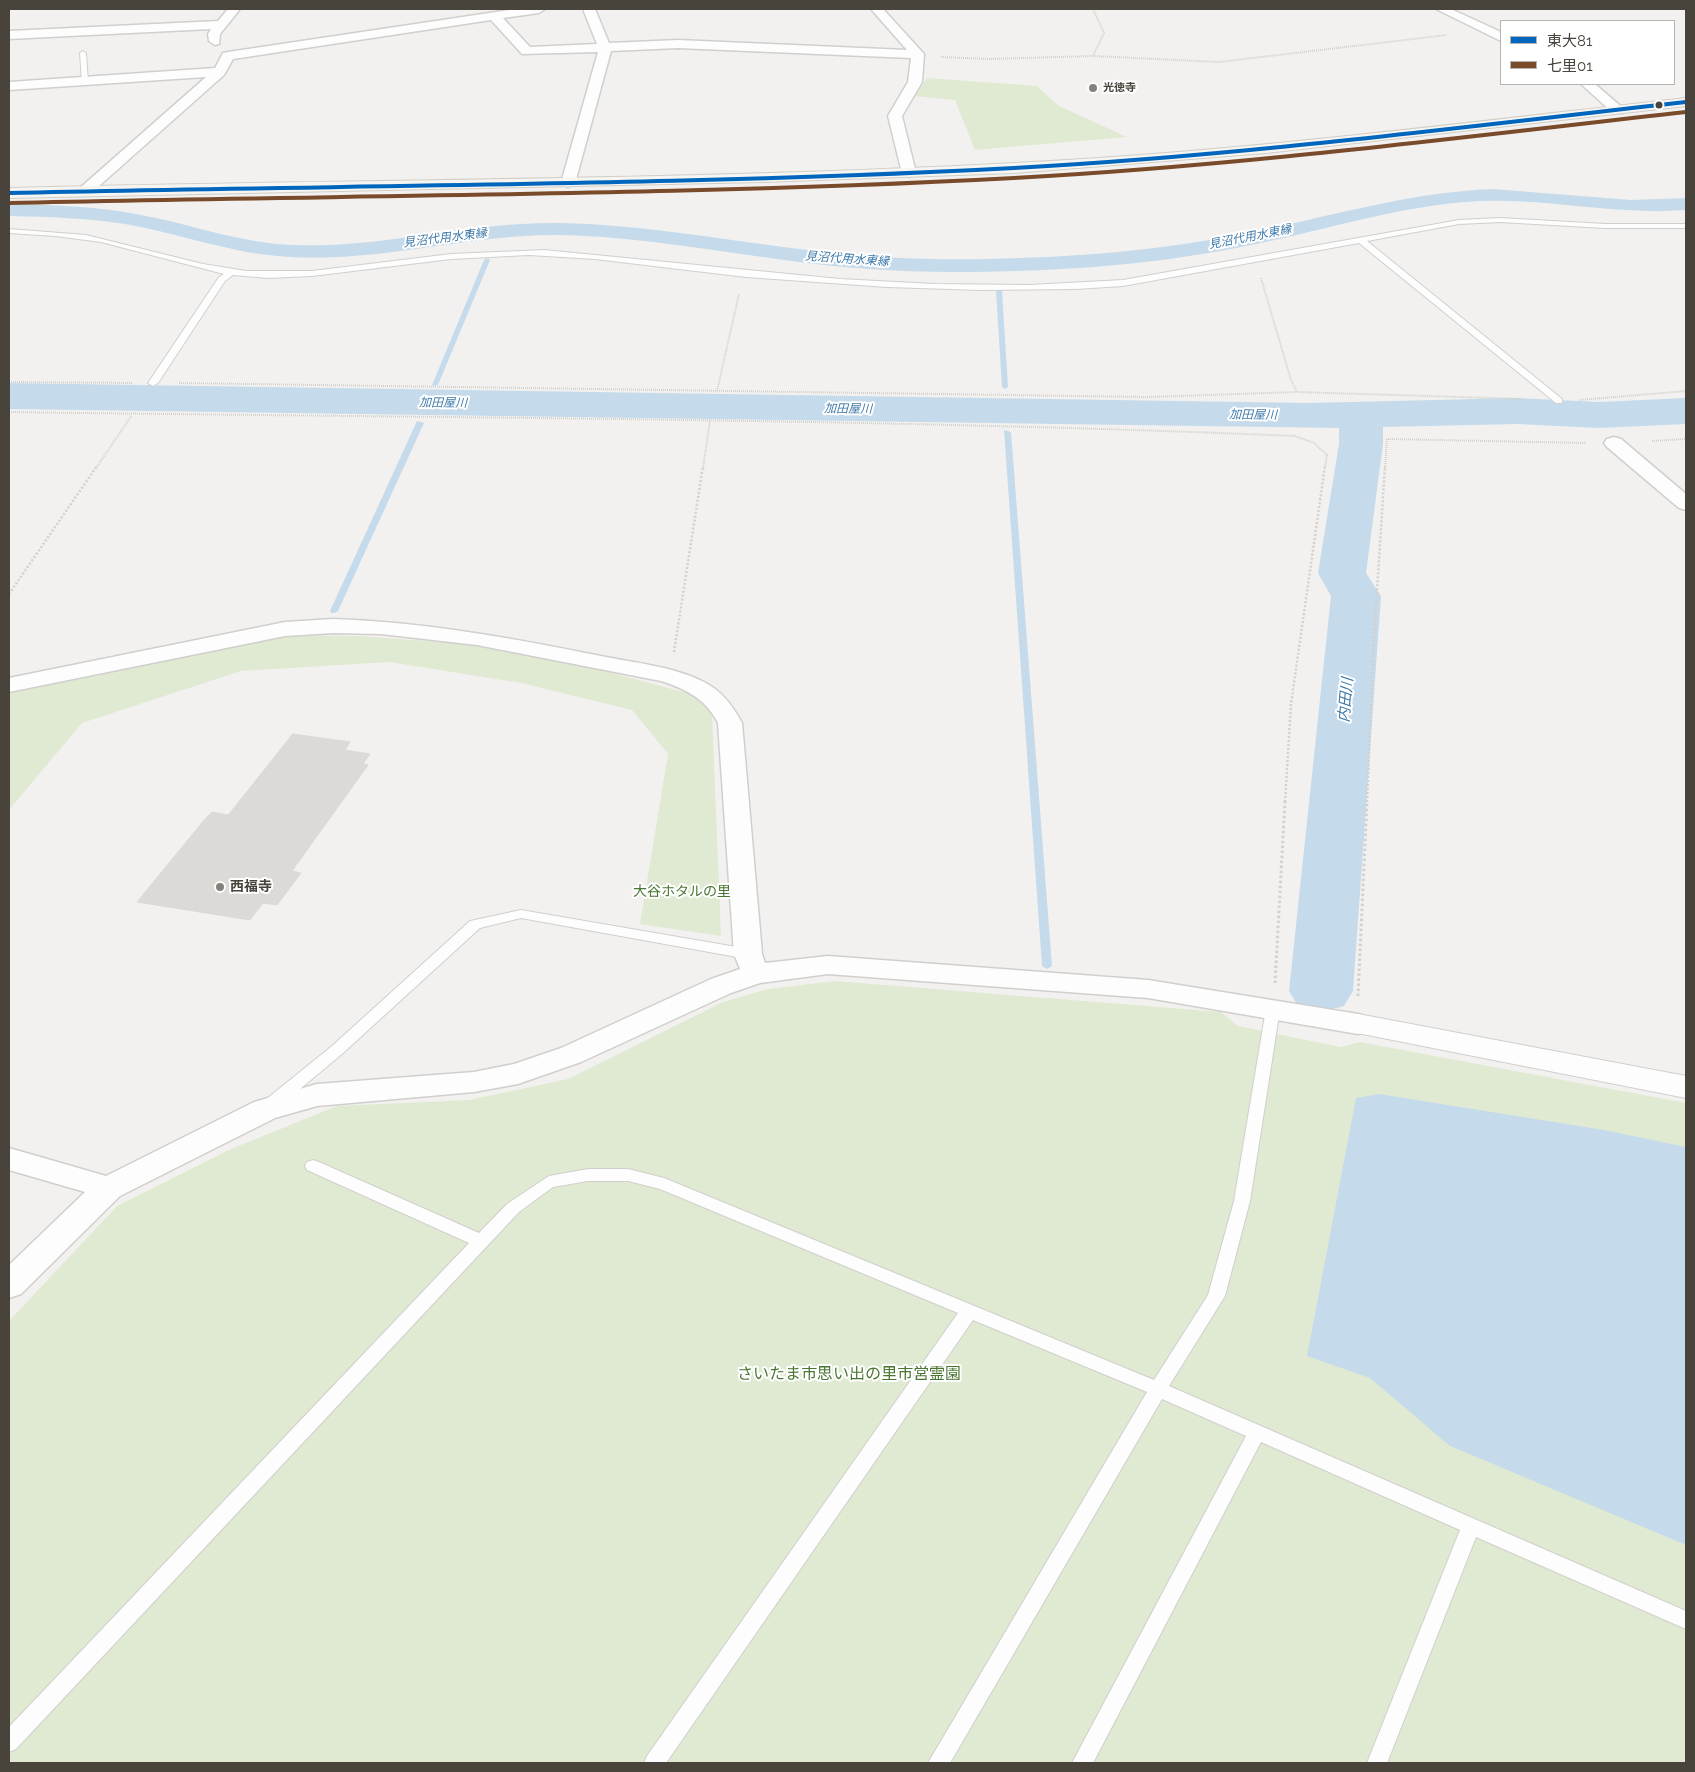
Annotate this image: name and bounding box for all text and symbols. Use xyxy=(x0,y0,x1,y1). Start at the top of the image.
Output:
legend xyxy=(1500,20,1675,85)
text: 東大81 xyxy=(1547,32,1592,50)
text: 七里01 xyxy=(1547,57,1593,75)
place label: 光徳寺 xyxy=(1103,81,1136,95)
marker: 光徳寺 xyxy=(1087,82,1099,94)
unlabelled marker xyxy=(1654,100,1664,110)
water label: 見沼代用水東縁 xyxy=(1207,222,1293,252)
water label: 見沼代用水東縁 xyxy=(402,226,488,250)
water label: 見沼代用水東縁 xyxy=(805,249,889,269)
water label: 加田屋川 xyxy=(419,395,467,411)
water label: 加田屋川 xyxy=(824,401,872,417)
water label: 加田屋川 xyxy=(1229,407,1277,423)
water label: 内田川 xyxy=(1335,677,1357,723)
place label: 西福寺 xyxy=(230,879,272,895)
marker: 西福寺 xyxy=(214,881,226,893)
park label: 大谷ホタルの里 xyxy=(633,884,731,900)
park label: さいたま市思い出の里市営霊園 xyxy=(737,1364,961,1384)

